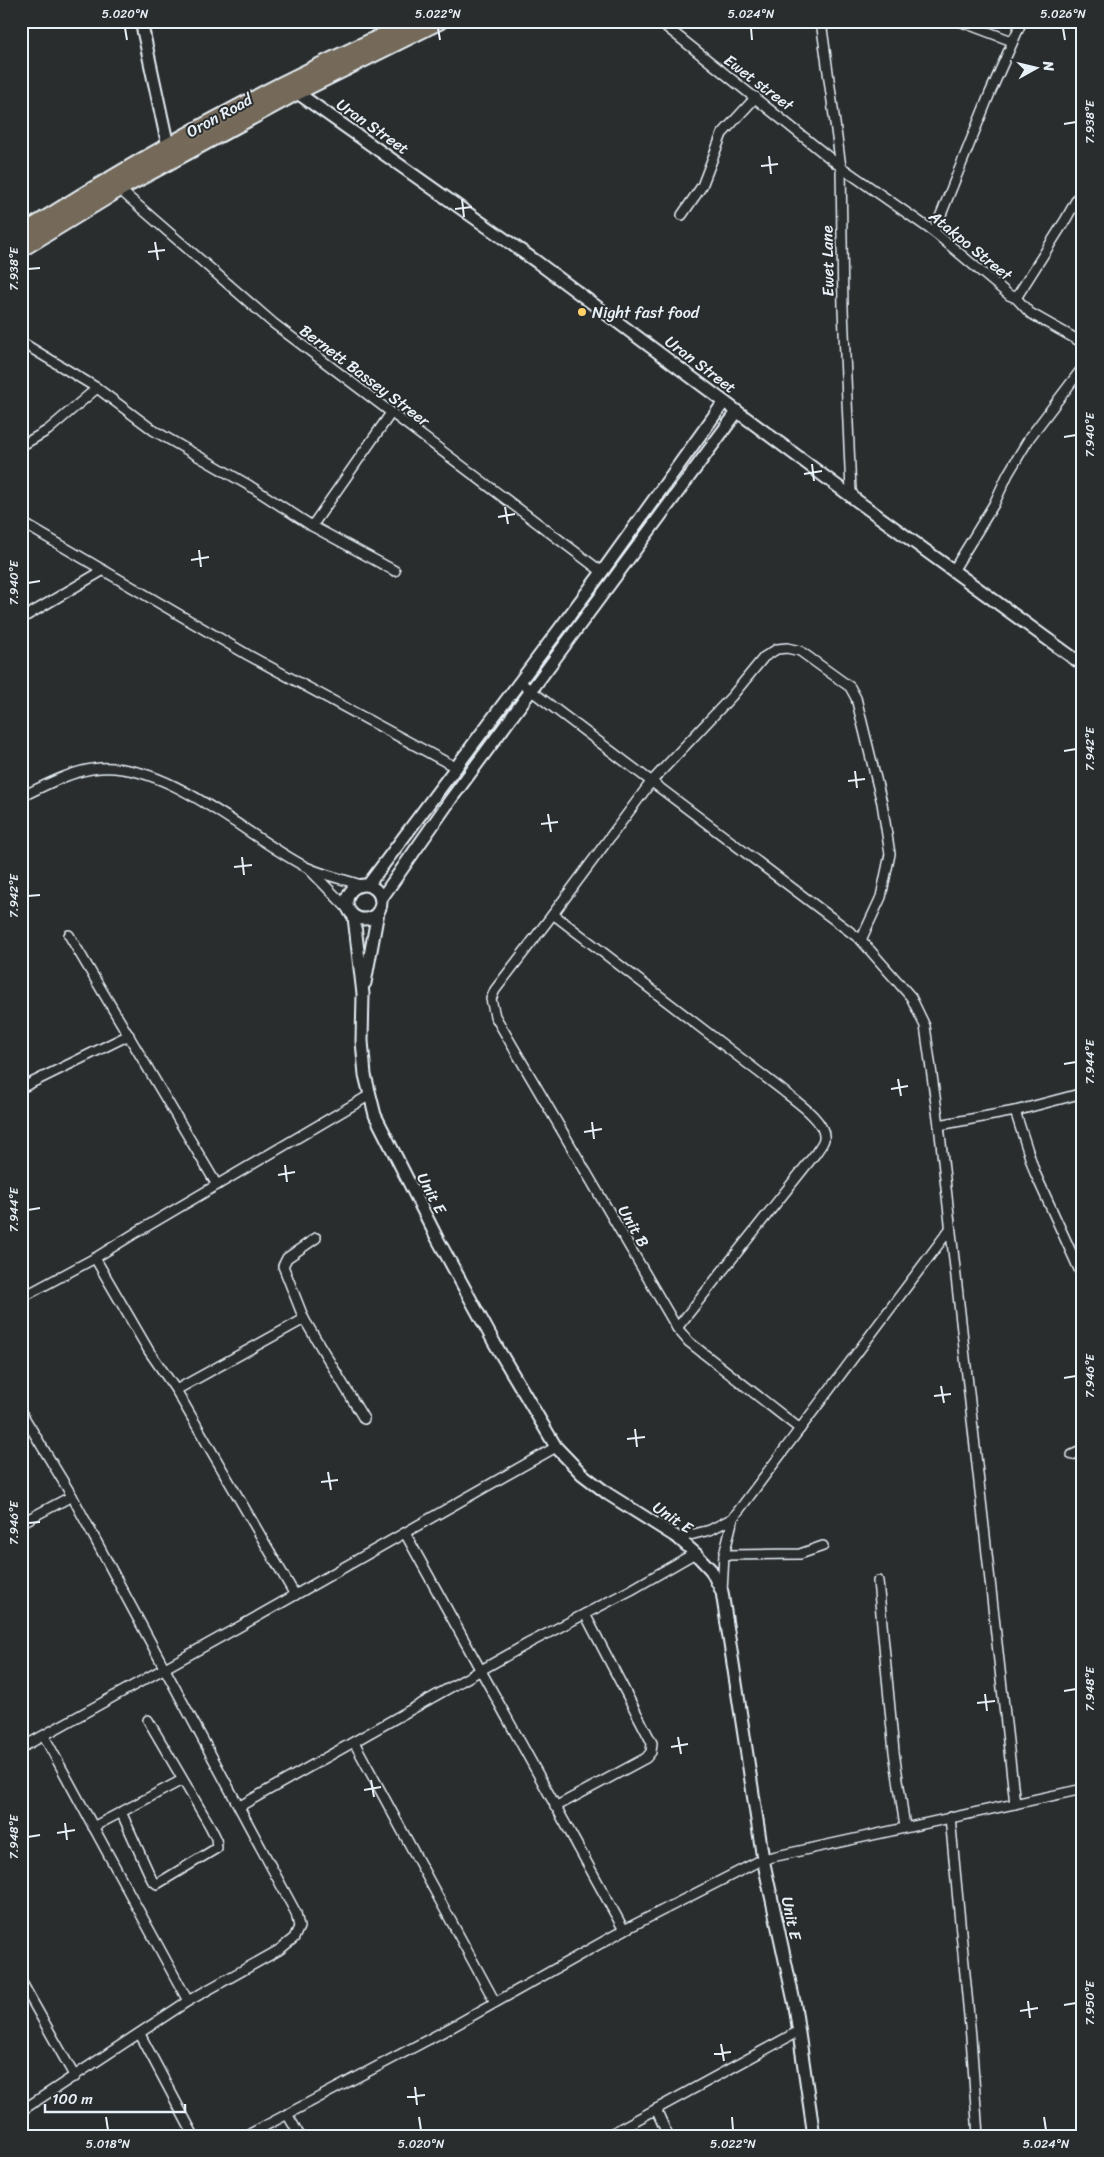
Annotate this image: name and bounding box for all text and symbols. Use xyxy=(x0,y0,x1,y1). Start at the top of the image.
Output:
text: 5.020°N xyxy=(102,3,149,25)
text: 5.022°N xyxy=(415,3,462,25)
text: 5.024°N xyxy=(728,3,775,25)
text: 5.026°N xyxy=(1040,3,1087,25)
north arrow xyxy=(1012,42,1062,92)
street label: Ewet street xyxy=(717,46,801,119)
text: N xyxy=(1035,59,1061,73)
street label: Oron Road xyxy=(181,85,259,146)
street label: Uran Street xyxy=(330,90,415,162)
text: 7.938°E xyxy=(1079,99,1101,144)
street label: Atakpo Street xyxy=(922,202,1019,289)
street label: Ewet Lane xyxy=(812,225,843,297)
text: 7.938°E xyxy=(3,246,25,291)
place label: Night fast food xyxy=(592,298,701,327)
marker: Night fast food xyxy=(576,306,588,318)
street label: Bernett Bassey Streer xyxy=(293,316,437,435)
street label: Uran Street xyxy=(658,328,743,401)
text: 7.940°E xyxy=(1079,411,1101,457)
text: 7.940°E xyxy=(3,559,25,605)
text: 7.942°E xyxy=(1079,726,1101,771)
text: 7.942°E xyxy=(3,873,25,918)
text: 7.944°E xyxy=(1079,1038,1101,1084)
street label: Unit E xyxy=(409,1167,455,1220)
text: 7.944°E xyxy=(3,1186,25,1232)
street label: Unit B xyxy=(610,1200,657,1253)
text: 7.946°E xyxy=(1079,1353,1101,1398)
street label: Unit E xyxy=(647,1493,700,1542)
text: 7.946°E xyxy=(3,1500,25,1545)
text: 7.948°E xyxy=(1079,1665,1101,1711)
text: 7.948°E xyxy=(3,1813,25,1859)
street label: Unit E xyxy=(773,1894,810,1944)
text: 7.950°E xyxy=(1079,1979,1101,2025)
scale bar xyxy=(45,2082,185,2114)
text: 100 m xyxy=(52,2086,93,2112)
text: 5.018°N xyxy=(86,2133,131,2155)
text: 5.020°N xyxy=(398,2133,445,2155)
text: 5.022°N xyxy=(710,2133,757,2155)
text: 5.024°N xyxy=(1023,2133,1070,2155)

